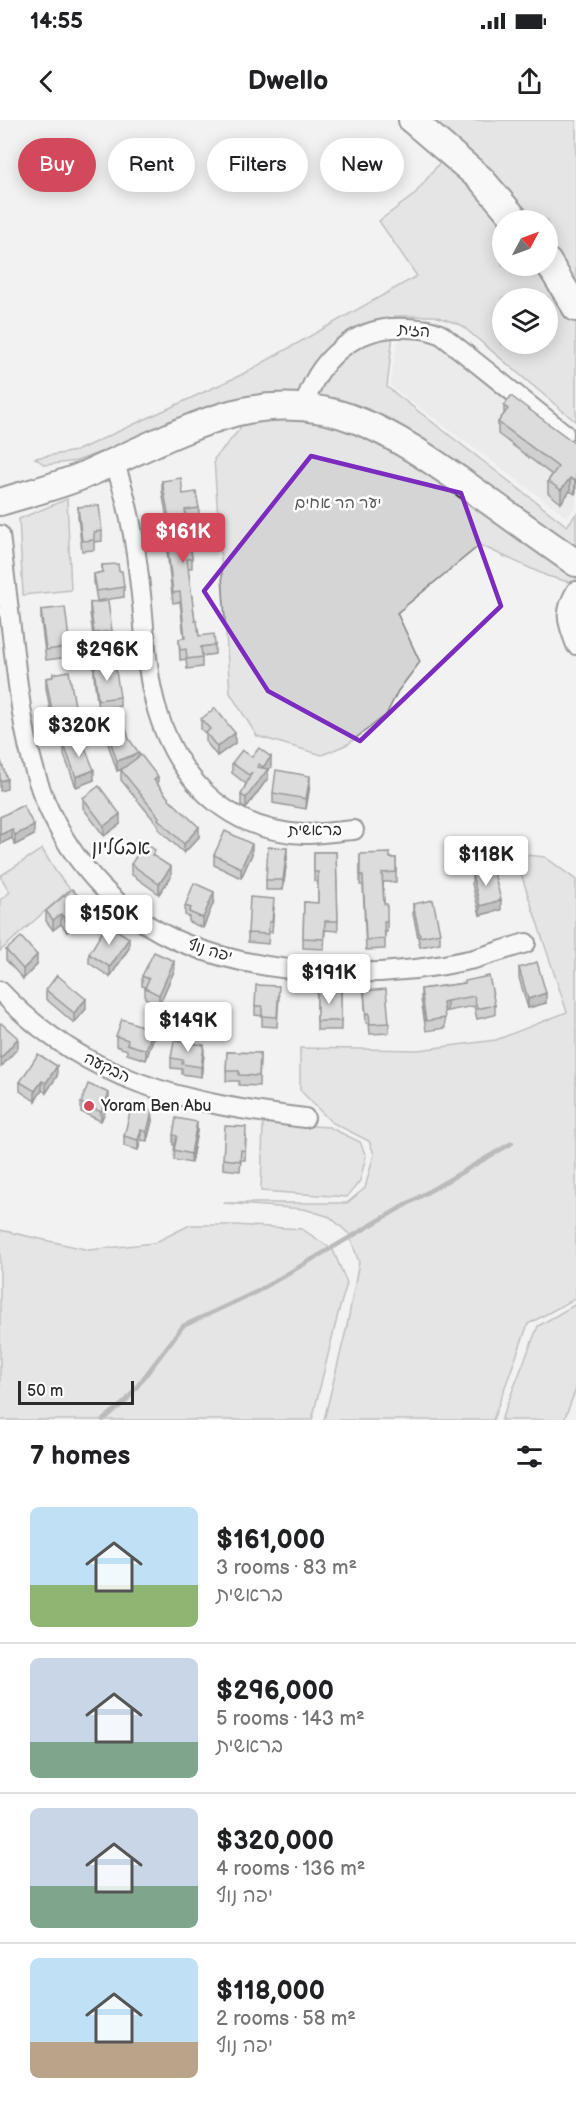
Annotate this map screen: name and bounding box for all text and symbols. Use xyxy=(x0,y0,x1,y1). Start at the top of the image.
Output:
text: 14:55 xyxy=(30,8,83,35)
icon: back xyxy=(30,65,63,98)
text: Dwello xyxy=(248,65,328,97)
icon: share xyxy=(513,65,546,98)
chip: Buy xyxy=(18,138,96,192)
chip: Rent xyxy=(108,138,195,192)
chip: Filters xyxy=(207,138,308,192)
chip: New xyxy=(320,138,404,192)
north arrow xyxy=(492,210,558,276)
map controls xyxy=(492,210,558,354)
button: layers xyxy=(492,288,558,354)
street label: הזית xyxy=(396,320,431,342)
park label: יער הר אחים xyxy=(295,494,381,513)
pin: $161K xyxy=(141,513,225,564)
text: $161K xyxy=(155,520,211,544)
pin: $296K xyxy=(65,631,149,682)
text: $296K xyxy=(76,638,138,662)
pin: $320K xyxy=(37,707,121,758)
text: $320K xyxy=(48,714,110,738)
street label: בראשית xyxy=(287,821,342,840)
district label: אבטליון xyxy=(91,836,151,860)
pin: $118K xyxy=(444,836,528,887)
text: $118K xyxy=(458,843,514,867)
pin: $150K xyxy=(67,895,151,946)
text: $150K xyxy=(79,902,139,926)
street label: יפה נוף xyxy=(186,935,234,967)
pin: $191K xyxy=(287,954,371,1005)
text: $191K xyxy=(301,961,357,985)
pin: $149K xyxy=(146,1002,230,1053)
text: $149K xyxy=(159,1009,217,1033)
street label: הבקעה xyxy=(81,1049,133,1087)
place label: Yoram Ben Abu xyxy=(100,1097,211,1116)
marker: Yoram Ben Abu xyxy=(82,1099,96,1113)
scale bar xyxy=(18,1378,134,1406)
text: 50 m xyxy=(27,1382,63,1401)
icon: filters xyxy=(513,1440,546,1473)
text: 7 homes xyxy=(30,1441,130,1472)
text: $161,000 xyxy=(216,1525,325,1556)
icon: home xyxy=(78,1531,150,1603)
text: 3 rooms · 83 m² xyxy=(216,1556,357,1580)
text: בראשית xyxy=(216,1583,283,1607)
text: $296,000 xyxy=(216,1676,334,1707)
icon: home xyxy=(78,1682,150,1754)
text: 5 rooms · 143 m² xyxy=(216,1707,365,1731)
text: בראשית xyxy=(216,1734,283,1758)
text: $320,000 xyxy=(216,1826,334,1857)
icon: home xyxy=(78,1832,150,1904)
text: 4 rooms · 136 m² xyxy=(216,1857,365,1881)
text: יפה נוף xyxy=(216,1884,273,1908)
text: $118,000 xyxy=(216,1976,325,2007)
icon: home xyxy=(78,1982,150,2054)
text: 2 rooms · 58 m² xyxy=(216,2007,356,2031)
text: יפה נוף xyxy=(216,2034,273,2058)

